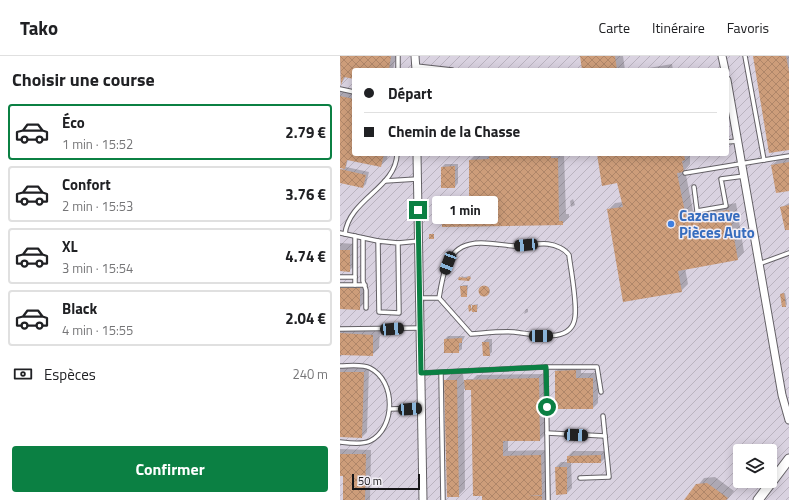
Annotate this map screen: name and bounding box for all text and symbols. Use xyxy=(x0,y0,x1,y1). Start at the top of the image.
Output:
text: Tako xyxy=(20,13,58,42)
text: Carte xyxy=(599,17,630,38)
text: Itinéraire xyxy=(652,17,705,38)
text: Favoris xyxy=(727,17,769,38)
text: Choisir une course xyxy=(12,66,155,93)
text: Départ xyxy=(388,82,432,105)
text: Éco xyxy=(62,111,85,134)
icon: car xyxy=(14,114,50,150)
text: Chemin de la Chasse xyxy=(388,120,520,143)
text: 2.79 € xyxy=(285,121,326,144)
text: 1 min · 15:52 xyxy=(62,134,133,154)
text: Confort xyxy=(62,173,111,196)
icon: car xyxy=(14,176,50,212)
text: 3.76 € xyxy=(285,183,326,206)
text: 2 min · 15:53 xyxy=(62,196,133,216)
callout: 1 min xyxy=(432,196,498,224)
text: 1 min xyxy=(449,200,481,220)
route end xyxy=(409,201,427,219)
place label: Cazenave Pièces Auto xyxy=(679,204,755,244)
marker: Cazenave Pièces Auto xyxy=(666,219,676,229)
text: XL xyxy=(62,235,78,258)
icon: car xyxy=(14,238,50,274)
car xyxy=(514,238,538,252)
text: 4.74 € xyxy=(285,245,326,268)
car xyxy=(438,250,458,276)
text: 3 min · 15:54 xyxy=(62,258,133,278)
text: Black xyxy=(62,297,97,320)
icon: car xyxy=(14,300,50,336)
text: 2.04 € xyxy=(285,307,326,330)
text: 4 min · 15:55 xyxy=(62,320,133,340)
car xyxy=(380,322,404,336)
car xyxy=(529,330,553,342)
icon: cash xyxy=(12,363,34,385)
text: Espèces xyxy=(44,363,96,386)
text: 240 m xyxy=(292,364,328,384)
route start xyxy=(538,398,556,416)
car xyxy=(398,402,422,416)
car xyxy=(564,428,588,442)
map controls xyxy=(733,444,777,488)
button: layers xyxy=(733,444,777,488)
button: Confirmer xyxy=(12,446,328,492)
scale bar xyxy=(352,472,420,491)
text: 50 m xyxy=(358,473,382,489)

